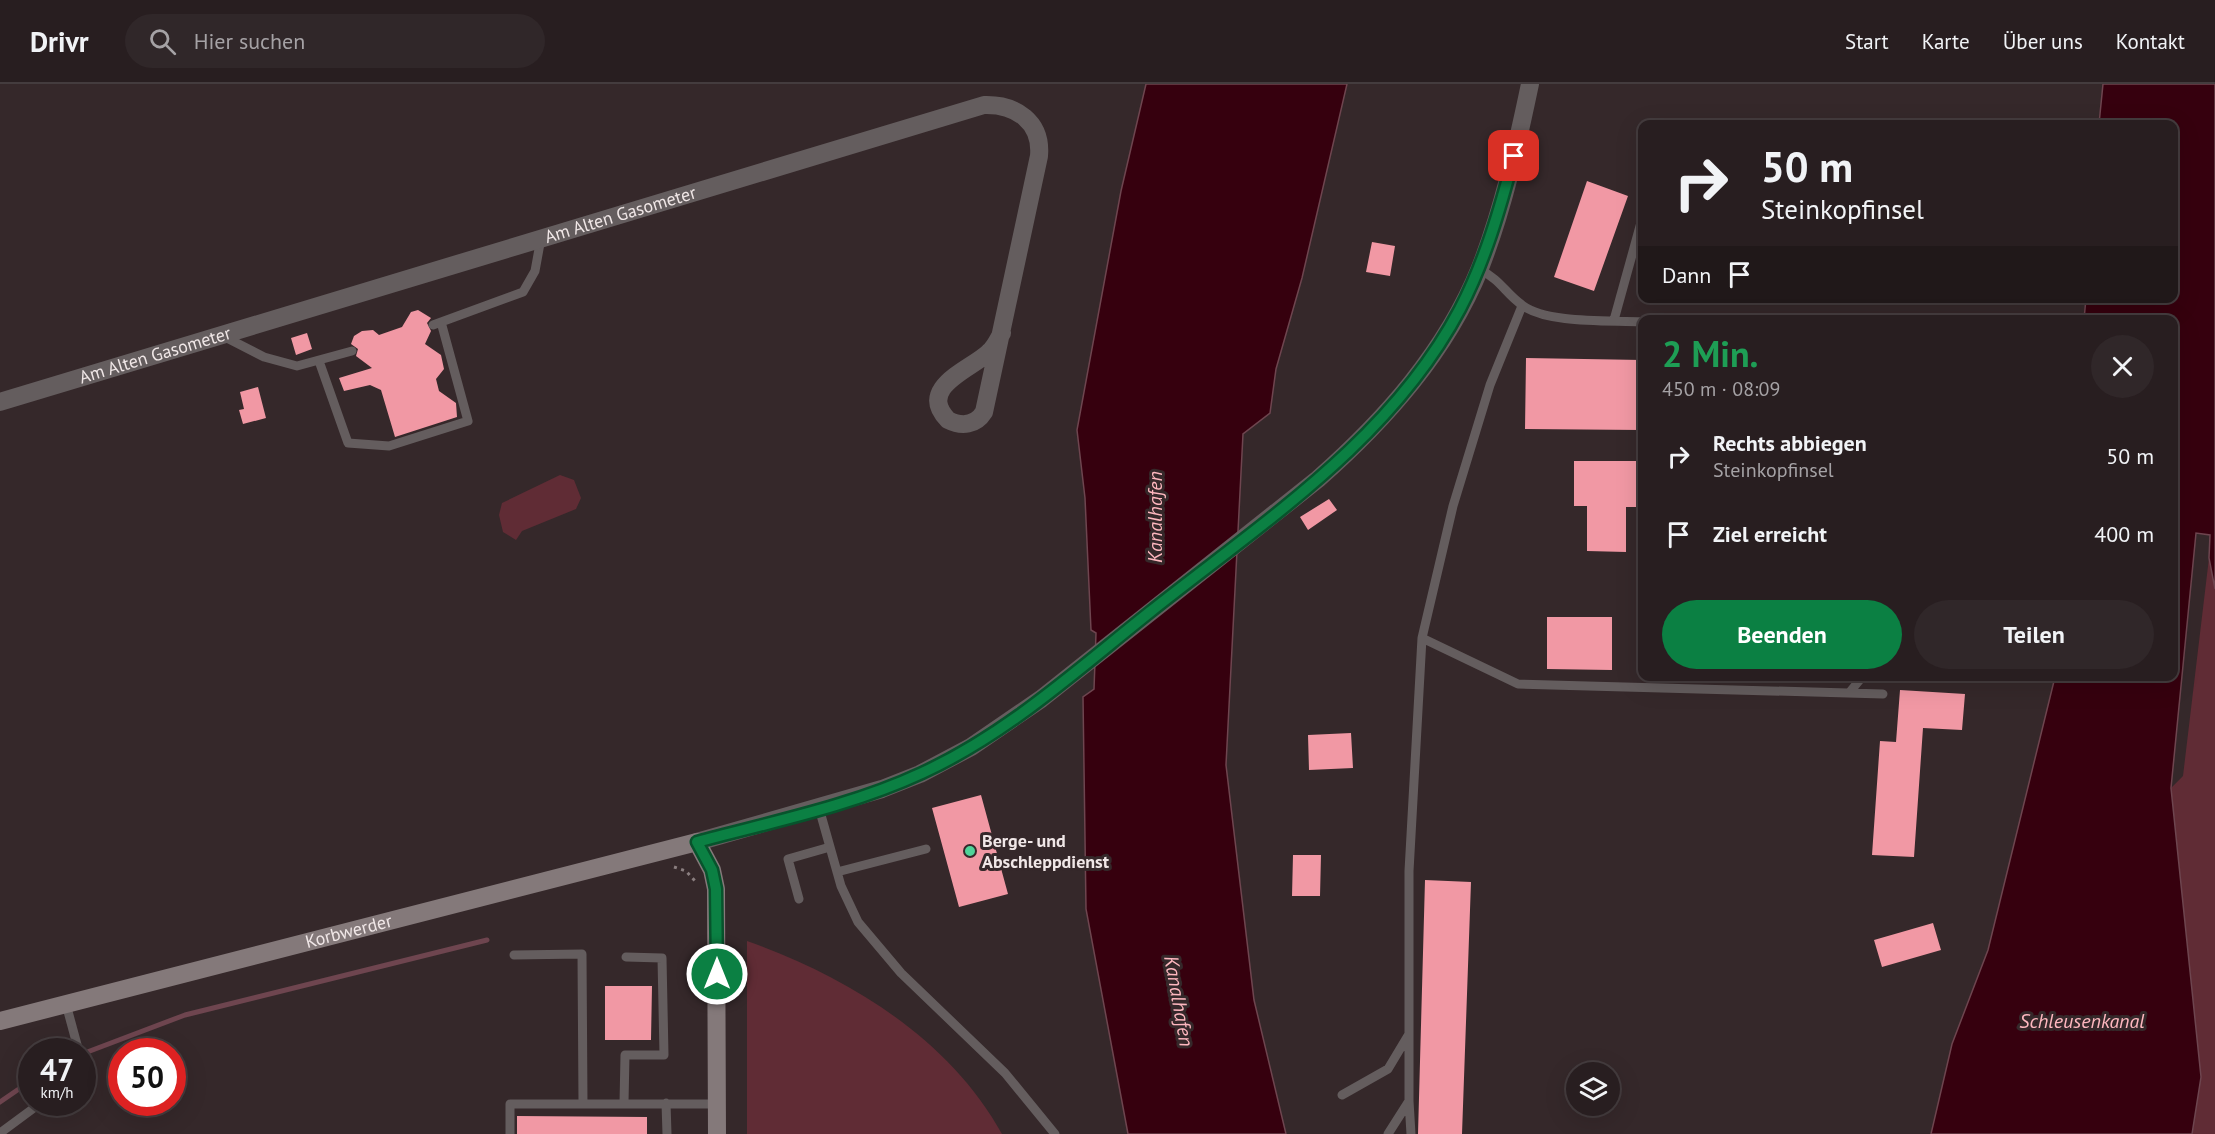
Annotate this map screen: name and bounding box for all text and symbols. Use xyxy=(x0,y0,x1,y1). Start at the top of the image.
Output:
search box xyxy=(125,14,545,68)
text: Drivr xyxy=(30,23,89,60)
icon: search xyxy=(146,25,179,58)
text: Hier suchen xyxy=(194,27,305,55)
text: Start xyxy=(1845,28,1889,55)
text: Karte xyxy=(1922,28,1970,55)
text: Über uns xyxy=(2003,28,2083,55)
text: Kontakt xyxy=(2116,28,2185,55)
pin xyxy=(1488,130,1539,181)
icon: arrive xyxy=(1497,139,1530,172)
text: 50 m xyxy=(1761,139,1853,194)
icon: right xyxy=(1662,144,1740,222)
street label: Am Alten Gasometer xyxy=(542,181,699,248)
text: Steinkopfinsel xyxy=(1761,192,1924,226)
icon: arrive xyxy=(1723,258,1756,291)
text: Dann xyxy=(1662,261,1711,289)
street label: Am Alten Gasometer xyxy=(76,321,233,388)
text: 2 Min. xyxy=(1662,330,1758,377)
button: close xyxy=(2091,335,2154,398)
text: 450 m · 08:09 xyxy=(1662,376,1780,402)
text: Rechts abbiegen xyxy=(1713,429,1867,457)
icon: right xyxy=(1662,440,1695,473)
text: 50 m xyxy=(2106,442,2154,470)
text: Steinkopfinsel xyxy=(1713,457,1834,483)
water label: Kanalhafen xyxy=(1142,471,1168,563)
icon: arrive xyxy=(1662,518,1695,551)
text: Ziel erreicht xyxy=(1713,520,1827,548)
text: 400 m xyxy=(2094,520,2154,548)
button: Beenden xyxy=(1662,600,1902,669)
button: Teilen xyxy=(1914,600,2154,669)
place label: Berge- und Abschleppdienst xyxy=(982,829,1110,873)
marker: Berge- und Abschleppdienst xyxy=(963,844,977,858)
street label: Korbwerder xyxy=(303,909,394,953)
position arrow xyxy=(685,942,749,1006)
water label: Kanalhafen xyxy=(1158,953,1200,1049)
water label: Schleusenkanal xyxy=(2019,1008,2145,1034)
speed limit sign: 50 xyxy=(108,1038,186,1116)
text: 47 xyxy=(40,1050,74,1089)
map controls xyxy=(1566,1062,1620,1116)
button: layers xyxy=(1566,1062,1620,1116)
text: km/h xyxy=(41,1083,73,1102)

